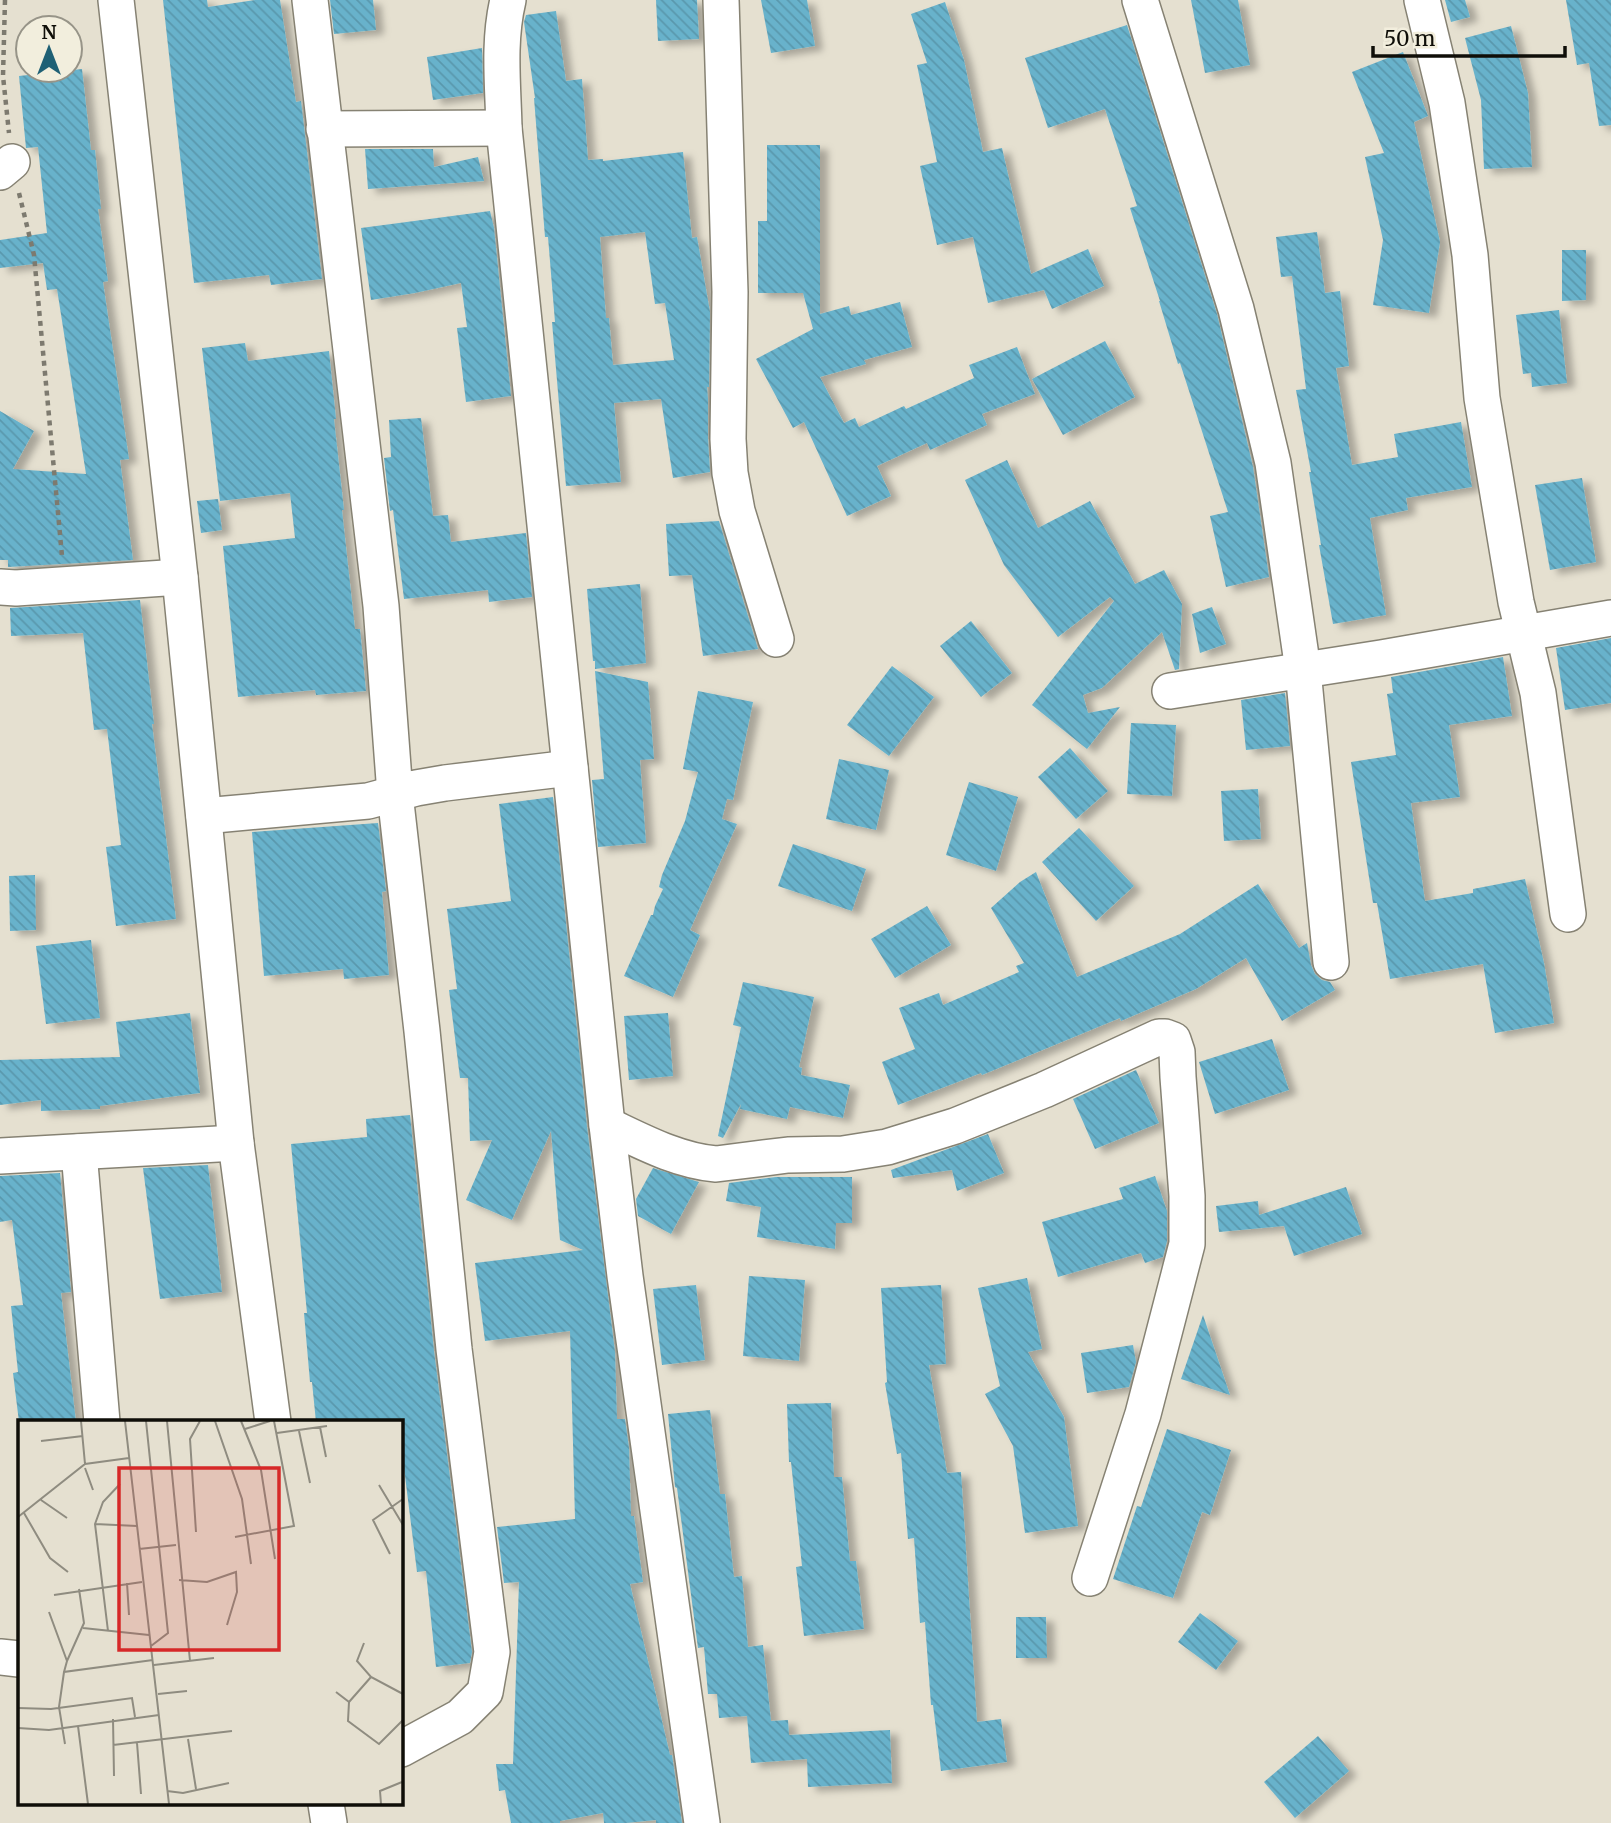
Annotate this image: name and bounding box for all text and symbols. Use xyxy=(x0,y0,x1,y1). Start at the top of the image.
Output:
north arrow xyxy=(14,14,84,84)
scale bar xyxy=(1373,14,1566,58)
text: N xyxy=(41,20,57,44)
text: 50 m xyxy=(1384,25,1435,52)
inset map xyxy=(18,1420,402,1806)

